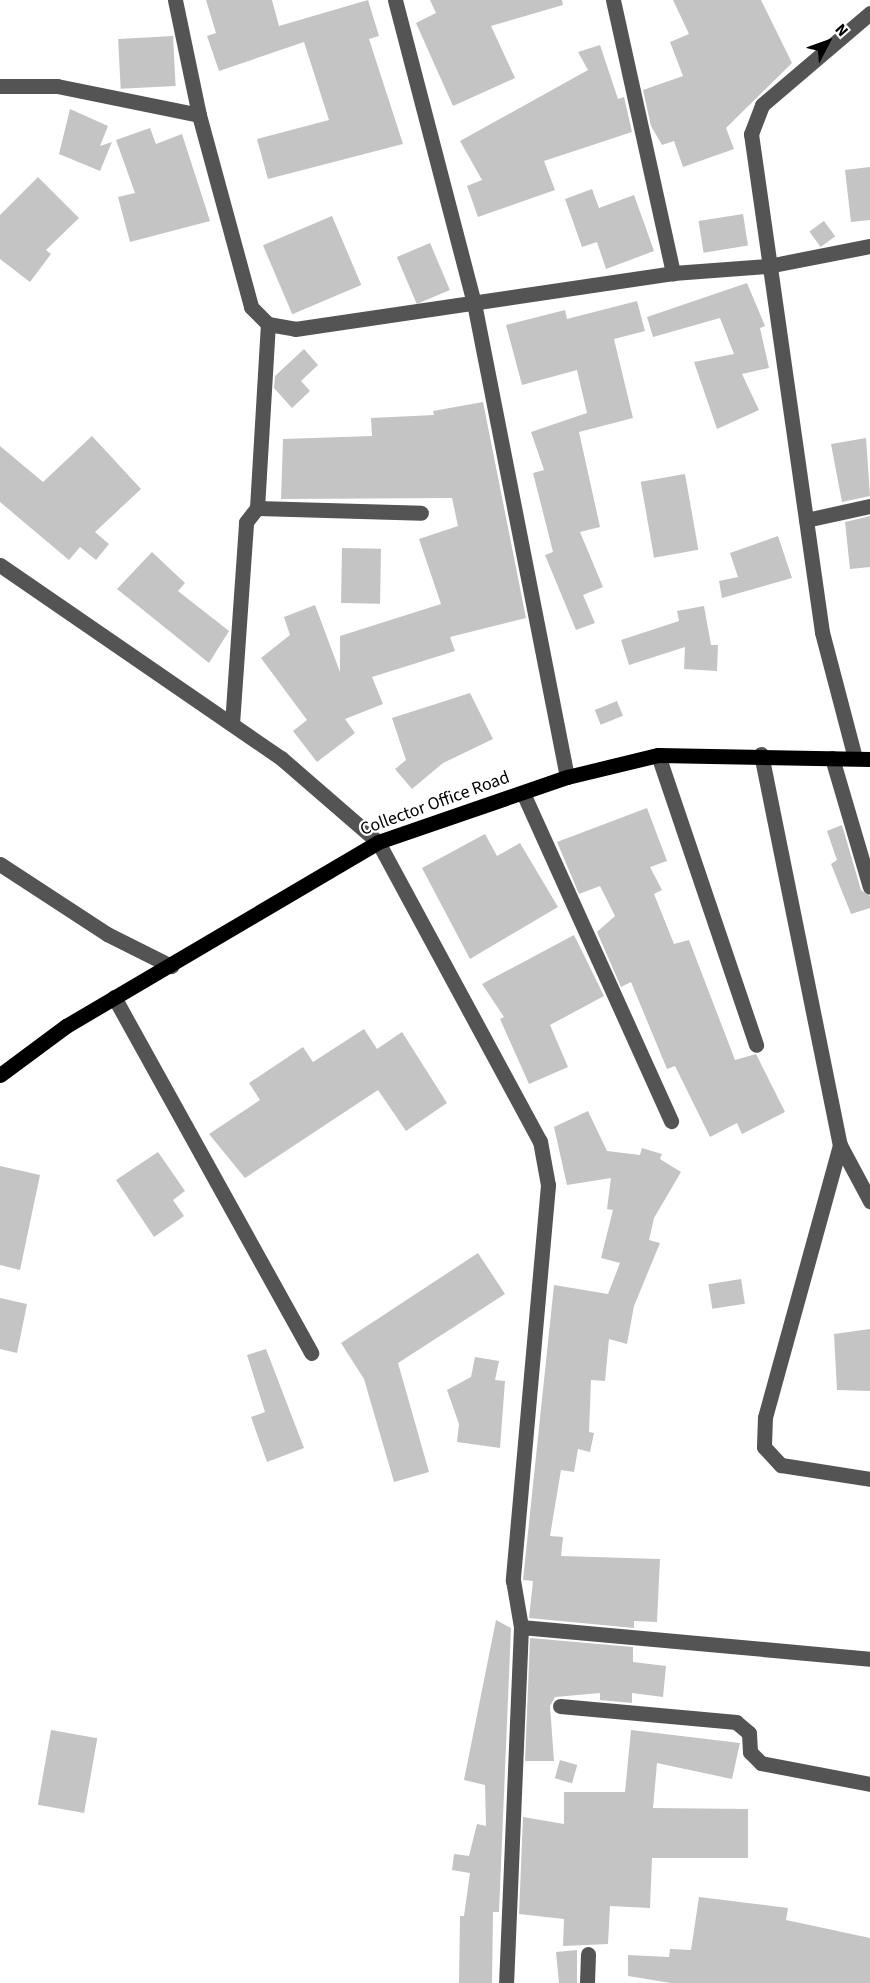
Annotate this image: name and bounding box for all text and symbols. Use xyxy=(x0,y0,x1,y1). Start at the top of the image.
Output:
north arrow xyxy=(798,12,858,72)
text: N xyxy=(830,19,853,41)
street label: Collector Office Road xyxy=(357,767,513,841)

